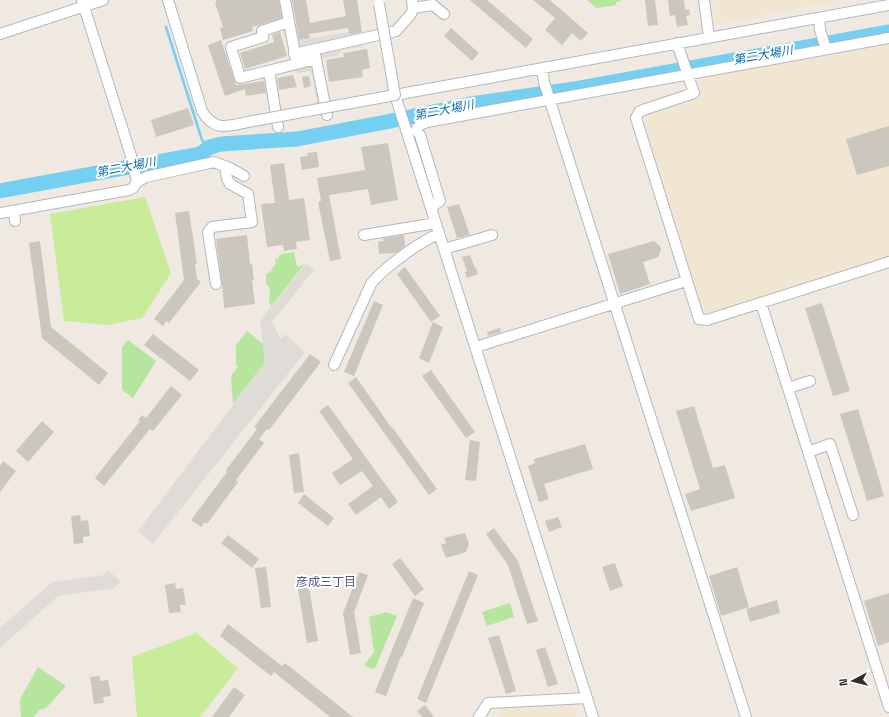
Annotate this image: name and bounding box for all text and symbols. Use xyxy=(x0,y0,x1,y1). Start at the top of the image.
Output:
water label: 第二大場川 xyxy=(732,42,796,68)
water label: 第二大場川 xyxy=(413,96,477,124)
water label: 第二大場川 xyxy=(95,153,159,181)
district label: 彦成三丁目 xyxy=(296,574,356,590)
north arrow xyxy=(833,661,873,701)
text: N xyxy=(836,678,850,687)

